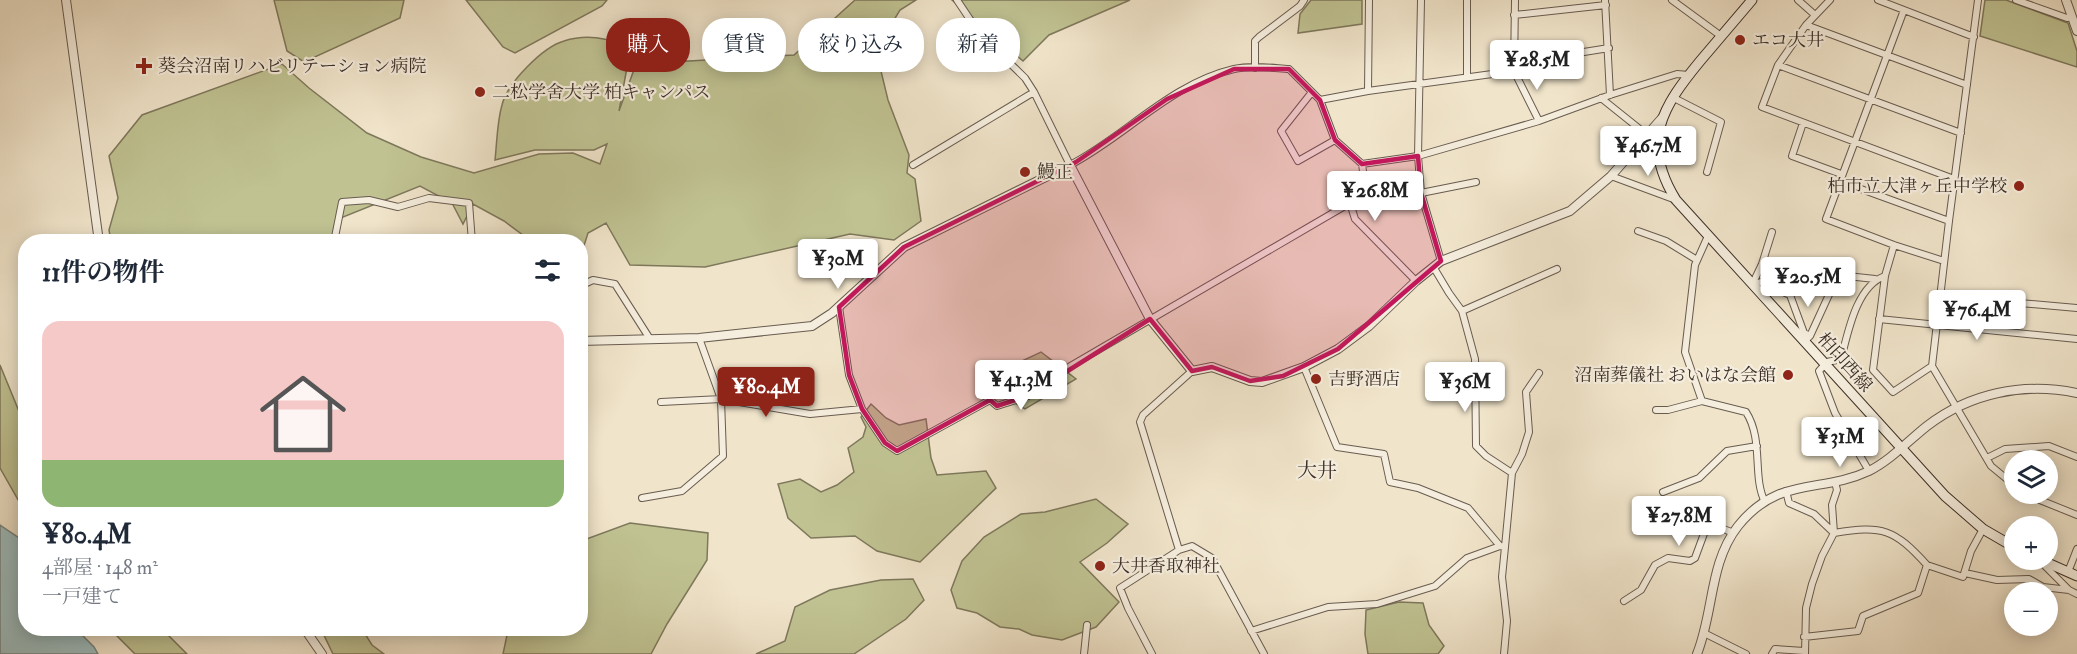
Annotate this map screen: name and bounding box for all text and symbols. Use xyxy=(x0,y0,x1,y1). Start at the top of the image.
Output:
chip: 購入 xyxy=(606,18,690,72)
chip: 賃貸 xyxy=(702,18,786,72)
chip: 絞り込み xyxy=(798,18,924,72)
chip: 新着 xyxy=(936,18,1020,72)
place label: エコ大井 xyxy=(1752,29,1824,52)
marker: エコ大井 xyxy=(1733,33,1747,47)
pin: ¥28.5M xyxy=(1488,40,1586,91)
text: ¥28.5M xyxy=(1504,47,1570,72)
place label: 葵会沼南リハビリテーション病院 xyxy=(158,55,426,78)
marker: 葵会沼南リハビリテーション病院 xyxy=(135,57,153,75)
place label: 二松学舍大学 柏キャンパス xyxy=(492,81,711,104)
marker: 二松学舍大学 柏キャンパス xyxy=(473,85,487,99)
pin: ¥46.7M xyxy=(1599,126,1697,177)
text: ¥46.7M xyxy=(1614,133,1682,158)
place label: 鰻正 xyxy=(1037,161,1073,184)
marker: 鰻正 xyxy=(1018,165,1032,179)
pin: ¥26.8M xyxy=(1326,171,1424,222)
place label: 柏市立大津ヶ丘中学校 xyxy=(1827,175,2007,198)
text: ¥26.8M xyxy=(1341,178,1409,203)
marker: 柏市立大津ヶ丘中学校 xyxy=(2012,179,2026,193)
pin: ¥30M xyxy=(802,239,874,290)
text: ¥30M xyxy=(812,246,864,271)
icon: filters xyxy=(531,254,564,287)
text: 11件の物件 xyxy=(42,257,165,289)
pin: ¥20.5M xyxy=(1759,257,1857,308)
text: ¥20.5M xyxy=(1774,264,1842,289)
pin: ¥76.4M xyxy=(1928,290,2026,341)
text: ¥76.4M xyxy=(1943,297,2011,322)
street label: 柏印西線 xyxy=(1812,328,1877,397)
icon: home xyxy=(249,360,357,468)
pin: ¥41.3M xyxy=(972,360,1070,411)
pin: ¥36M xyxy=(1429,362,1501,413)
place label: 沼南葬儀社 おいはな会館 xyxy=(1574,364,1776,387)
pin: ¥80.4M xyxy=(717,367,815,418)
text: ¥41.3M xyxy=(989,367,1053,392)
place label: 吉野酒店 xyxy=(1328,368,1400,391)
marker: 沼南葬儀社 おいはな会館 xyxy=(1781,368,1795,382)
text: ¥36M xyxy=(1439,369,1491,394)
marker: 吉野酒店 xyxy=(1309,372,1323,386)
text: ¥80.4M xyxy=(732,374,800,399)
pin: ¥31M xyxy=(1804,417,1876,468)
text: ¥31M xyxy=(1815,424,1865,449)
map controls xyxy=(2004,450,2058,636)
button: layers xyxy=(2004,450,2058,504)
district label: 大井 xyxy=(1297,458,1337,483)
pin: ¥27.8M xyxy=(1630,496,1728,547)
text: ¥27.8M xyxy=(1646,503,1712,528)
button: + xyxy=(2004,516,2058,570)
text: ¥80.4M xyxy=(42,519,132,551)
text: 4部屋 · 148 m² xyxy=(42,555,158,580)
place label: 大井香取神社 xyxy=(1112,555,1220,578)
marker: 大井香取神社 xyxy=(1093,559,1107,573)
button: − xyxy=(2004,582,2058,636)
text: 一戸建て xyxy=(42,584,122,609)

